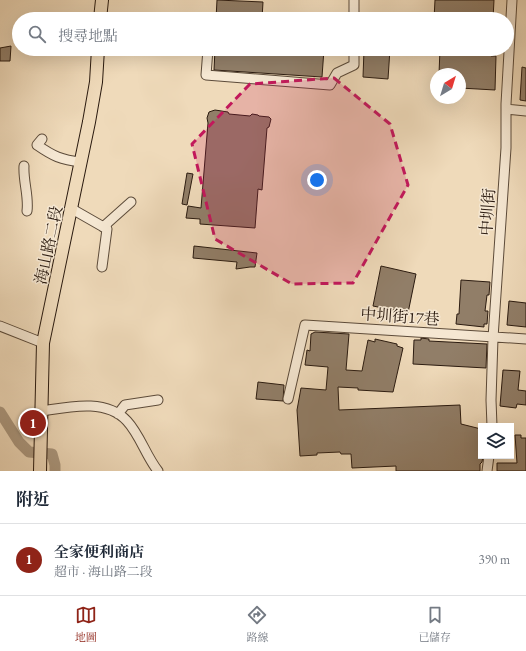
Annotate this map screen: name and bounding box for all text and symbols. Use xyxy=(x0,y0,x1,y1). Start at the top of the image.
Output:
search box xyxy=(12,12,514,56)
icon: search xyxy=(26,23,48,45)
text: 搜尋地點 xyxy=(58,26,118,45)
north arrow xyxy=(430,68,466,104)
your location xyxy=(307,170,327,190)
street label: 中圳街 xyxy=(475,187,500,237)
street label: 海山路二段 xyxy=(30,204,67,286)
street label: 中圳街17巷 xyxy=(360,303,440,330)
pin: 1 xyxy=(20,408,46,438)
map controls xyxy=(478,423,514,459)
button: layers xyxy=(478,423,514,459)
text: 附近 xyxy=(16,488,50,510)
text: 全家便利商店 xyxy=(54,542,144,561)
text: 1 xyxy=(26,551,32,568)
text: 390 m xyxy=(479,551,510,568)
text: 超市 · 海山路二段 xyxy=(54,563,153,580)
tab: 地圖 xyxy=(75,604,97,644)
tab: 路線 xyxy=(246,604,268,644)
tab: 已儲存 xyxy=(418,604,451,644)

